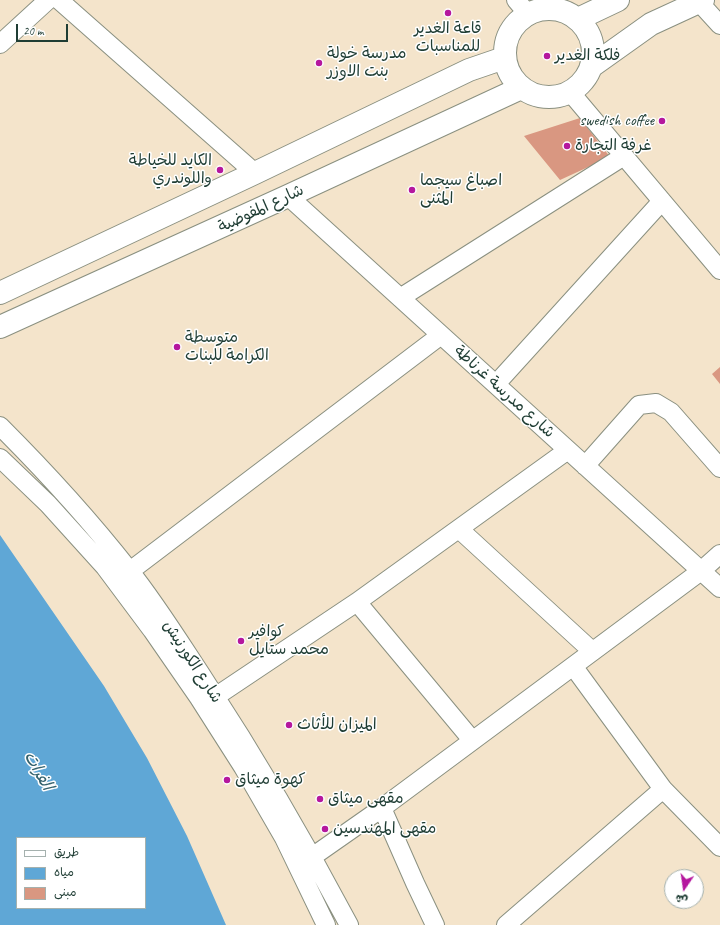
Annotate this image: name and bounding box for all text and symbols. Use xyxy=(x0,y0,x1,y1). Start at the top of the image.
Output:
marker: قاعة الغدير للمناسبات xyxy=(443,8,453,18)
scale bar xyxy=(18,16,70,42)
place label: قاعة الغدير للمناسبات xyxy=(414,19,482,57)
text: 20 m xyxy=(23,23,43,39)
place label: مدرسة خولة بنت الاوزر xyxy=(327,44,407,82)
place label: فلكة الغدير xyxy=(555,46,620,66)
marker: فلكة الغدير xyxy=(542,51,552,61)
marker: مدرسة خولة بنت الاوزر xyxy=(314,58,324,68)
place label: swedish coffee xyxy=(579,111,654,131)
marker: swedish coffee xyxy=(657,116,667,126)
place label: غرفة التجارة xyxy=(575,136,652,156)
marker: غرفة التجارة xyxy=(562,141,572,151)
place label: الكايد للخياطة واللوندري xyxy=(129,151,212,189)
marker: الكايد للخياطة واللوندري xyxy=(215,165,225,175)
place label: اصباغ سيجما المثنى xyxy=(420,171,502,209)
street label: شارع المفوضية xyxy=(215,181,307,237)
marker: اصباغ سيجما المثنى xyxy=(407,185,417,195)
place label: متوسطة الكرامة للبنات xyxy=(185,328,269,366)
marker: متوسطة الكرامة للبنات xyxy=(172,342,182,352)
street label: شارع مدرسة غرناطة xyxy=(450,342,558,442)
street label: شارع الكورنيش xyxy=(158,617,226,707)
place label: كوافير محمد ستايل xyxy=(249,622,329,660)
marker: كوافير محمد ستايل xyxy=(236,636,246,646)
place label: الميزان للأثاث xyxy=(297,715,377,735)
marker: الميزان للأثاث xyxy=(284,720,294,730)
water label: الفرات xyxy=(19,748,57,794)
place label: كهوة ميثاق xyxy=(235,770,306,790)
marker: كهوة ميثاق xyxy=(222,775,232,785)
place label: مقهى ميثاق xyxy=(328,789,403,809)
marker: مقهى ميثاق xyxy=(315,794,325,804)
place label: مقهى المهندسين xyxy=(333,819,436,839)
marker: مقهى المهندسين xyxy=(320,824,330,834)
legend xyxy=(16,837,146,909)
text: طريق xyxy=(54,844,79,860)
text: مياه xyxy=(54,864,74,880)
north arrow xyxy=(664,869,704,909)
text: مبنى xyxy=(54,884,77,900)
text: ش xyxy=(674,892,689,908)

